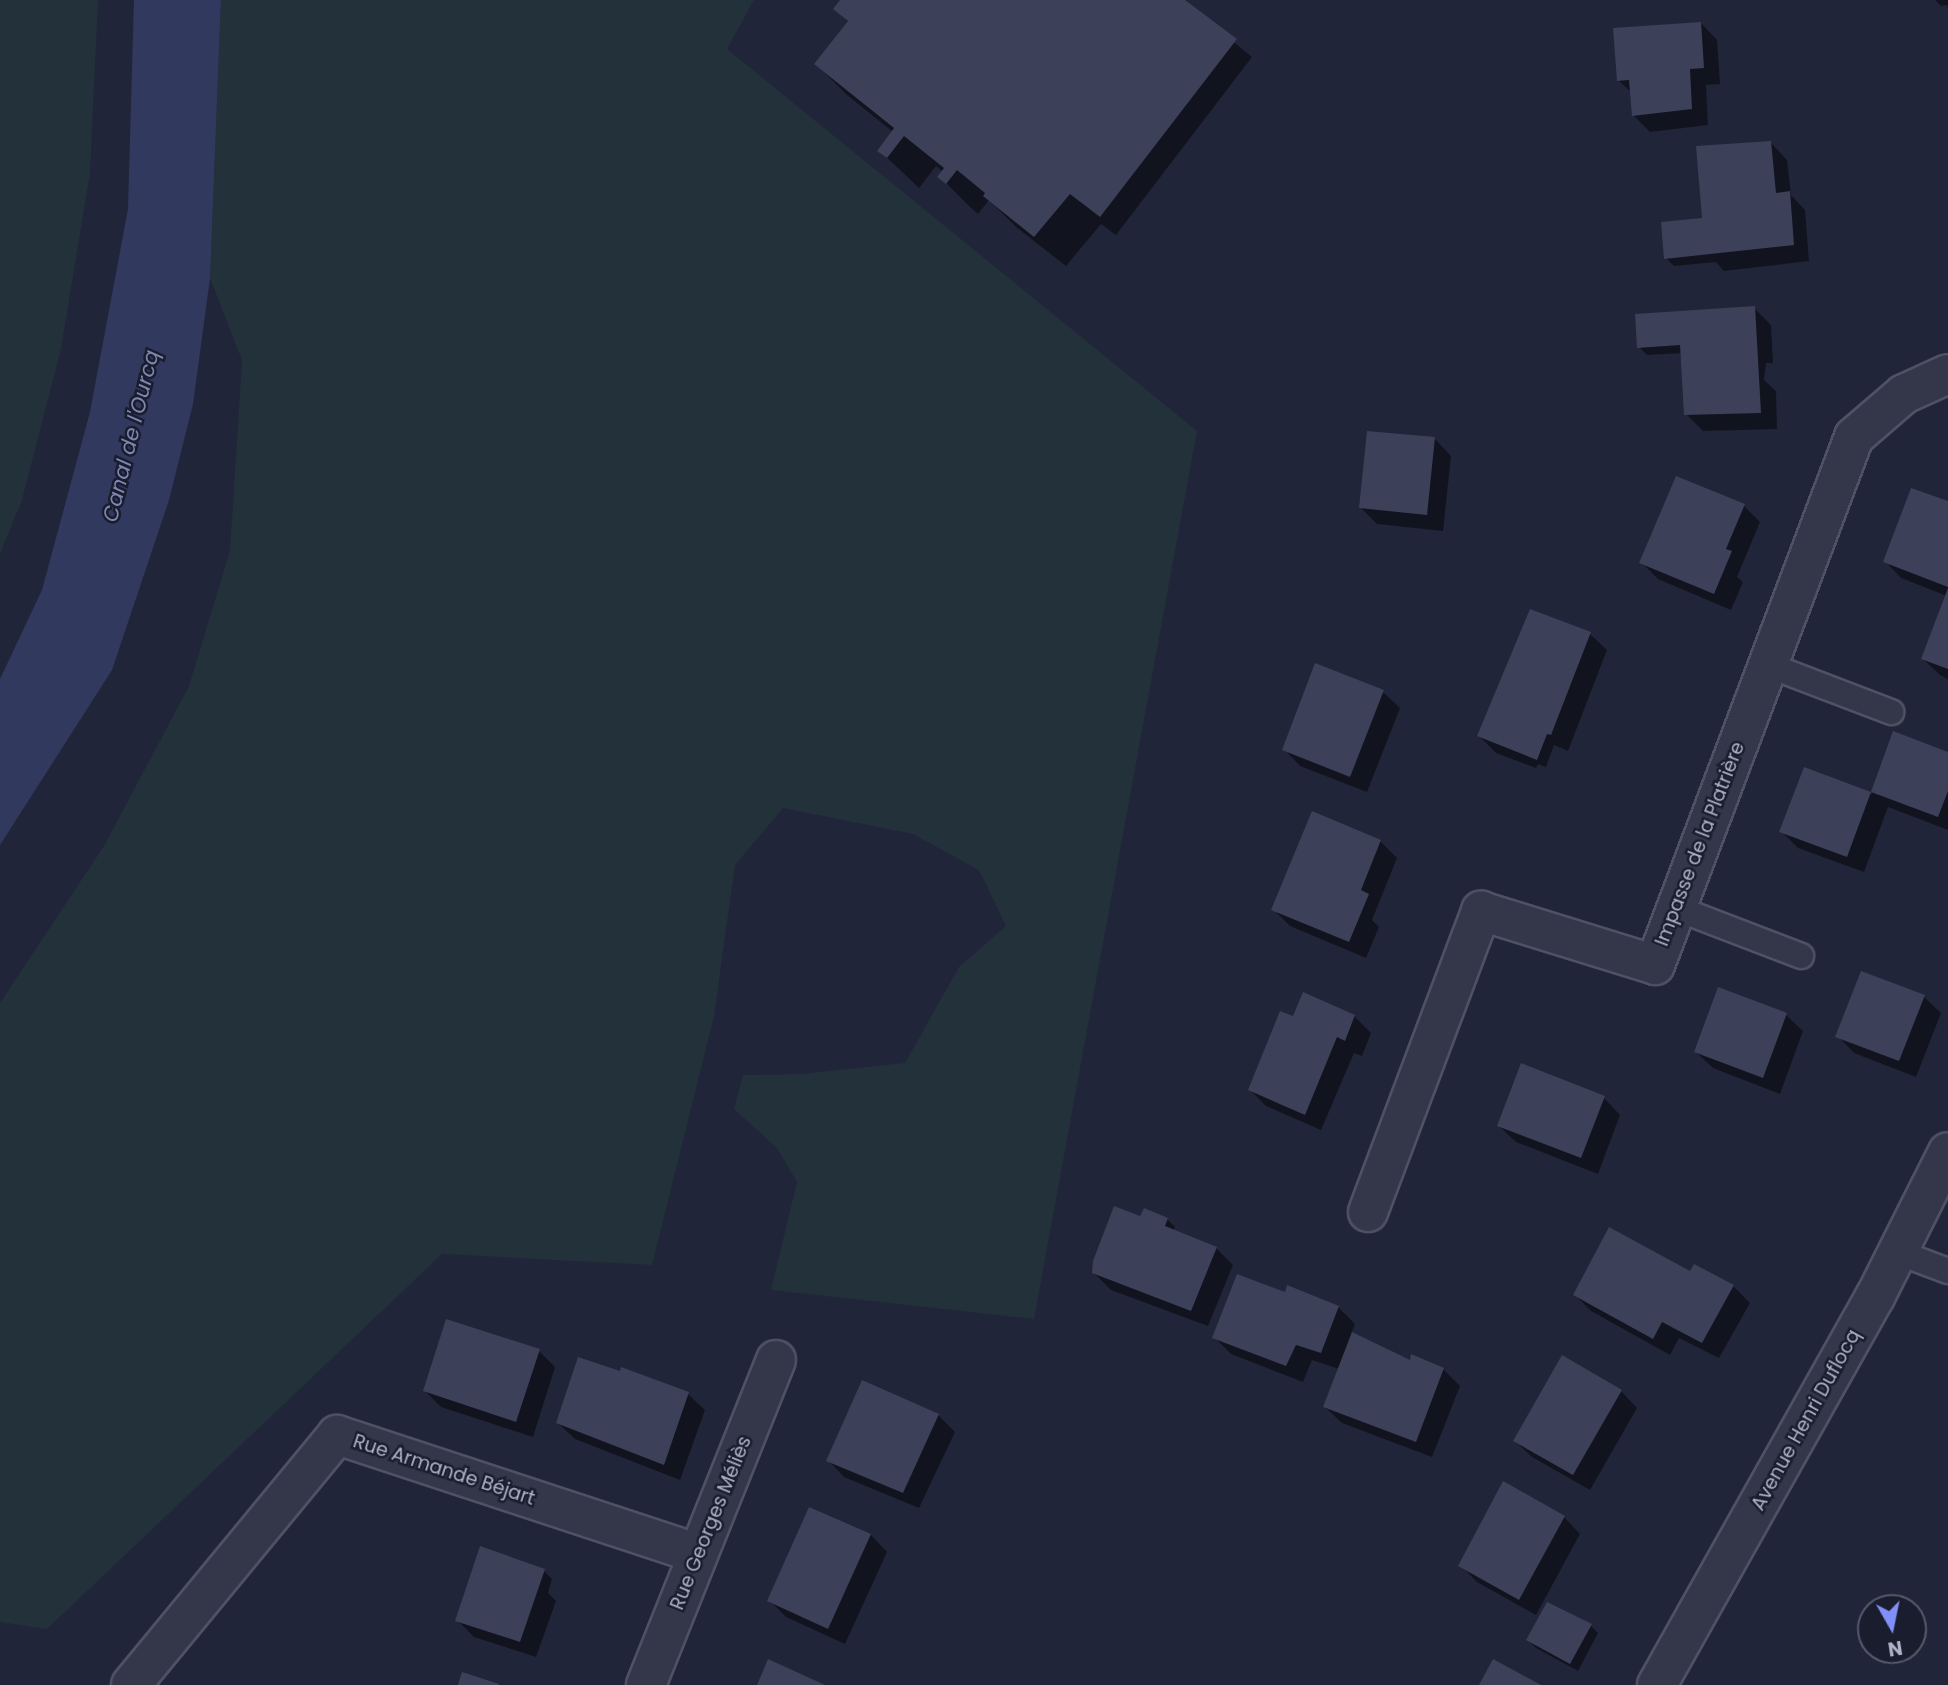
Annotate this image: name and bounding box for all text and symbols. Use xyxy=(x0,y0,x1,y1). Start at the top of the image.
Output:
water label: Canal de l'Ourcq xyxy=(97,347,165,525)
street label: Impasse de la Platrière xyxy=(1651,739,1749,949)
street label: Avenue Henri Duflocq xyxy=(1747,1326,1865,1514)
street label: Rue Armande Béjart xyxy=(350,1430,538,1510)
street label: Rue Georges Méliès xyxy=(666,1433,756,1613)
north arrow xyxy=(1857,1594,1927,1664)
text: N xyxy=(1886,1634,1904,1663)

